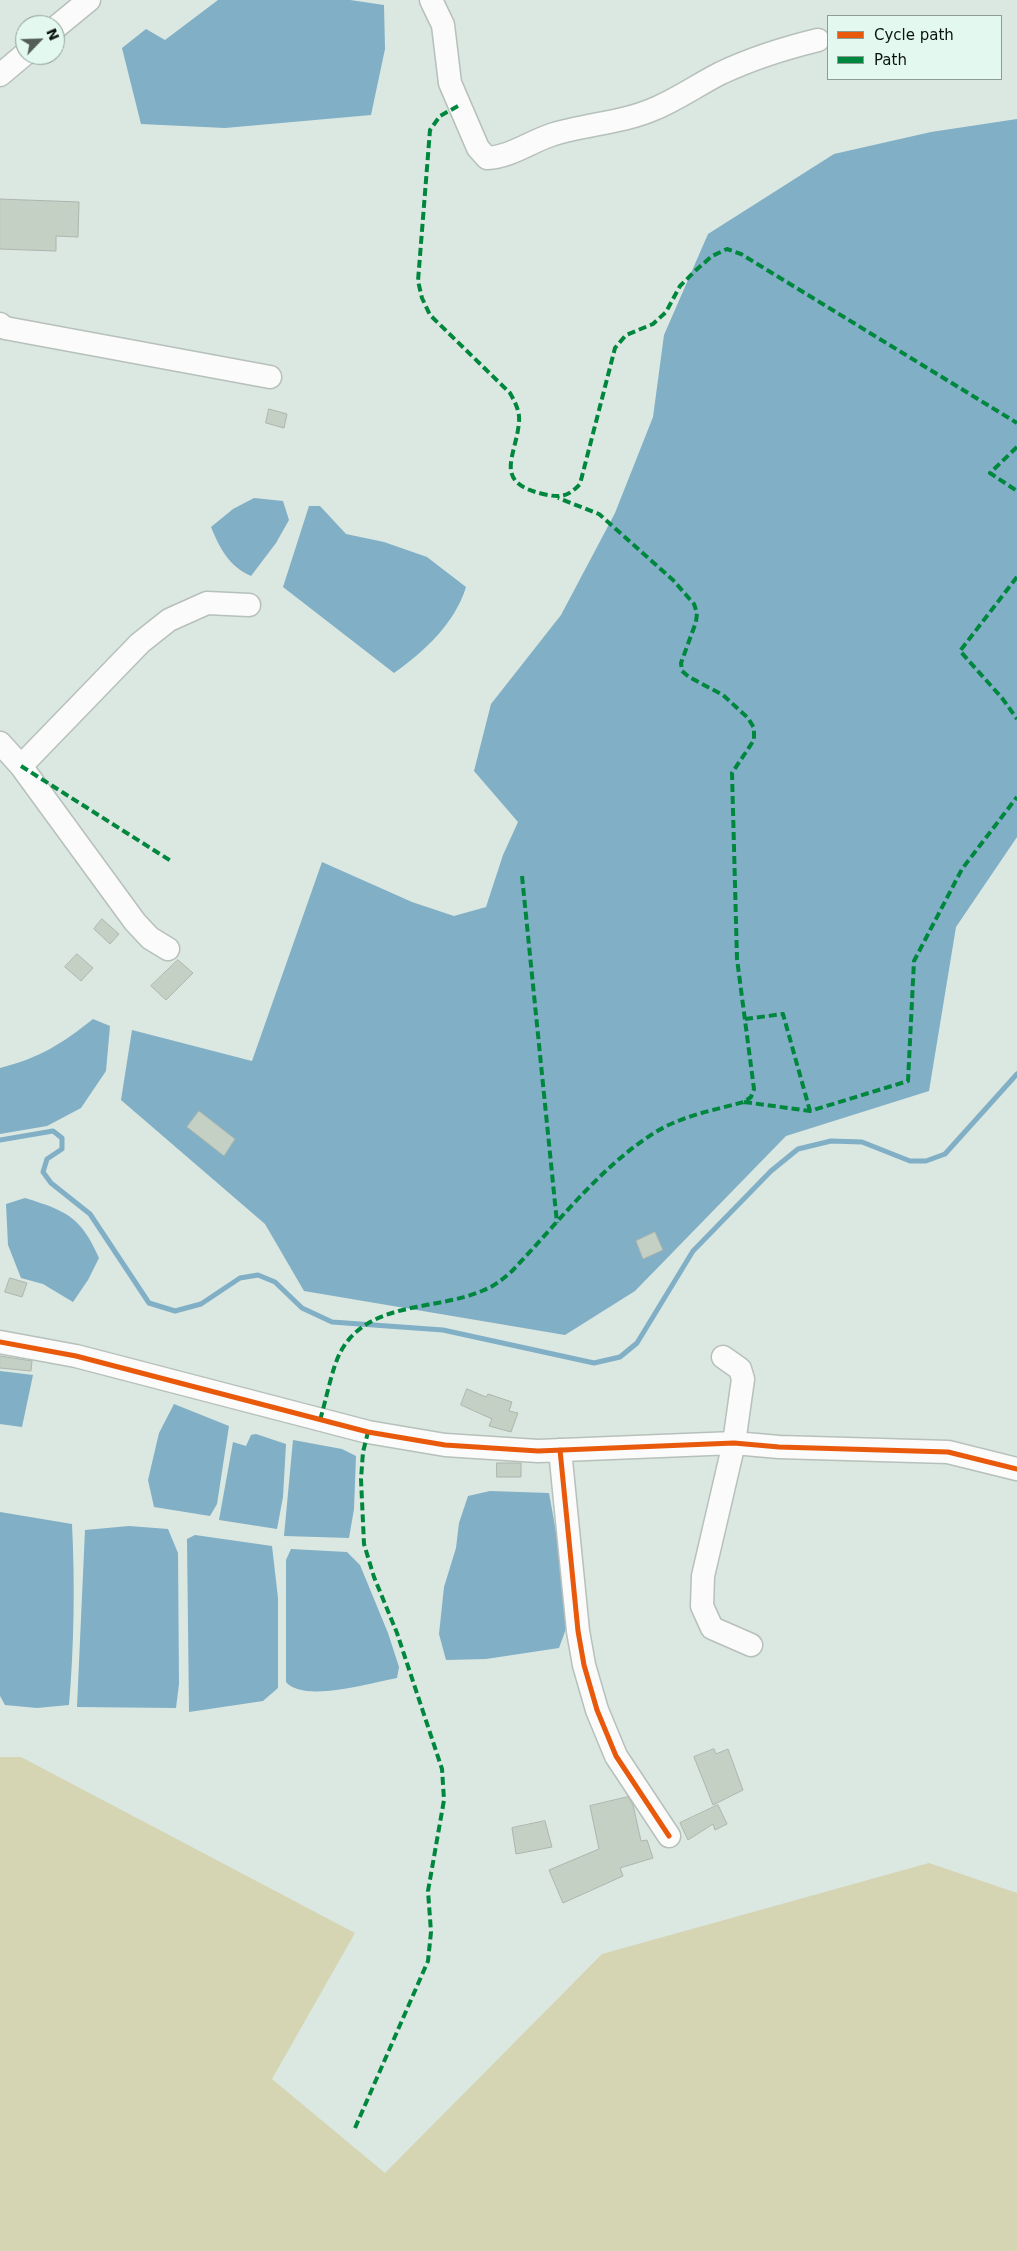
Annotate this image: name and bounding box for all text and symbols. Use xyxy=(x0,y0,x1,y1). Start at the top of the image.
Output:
north arrow xyxy=(15,15,65,65)
legend xyxy=(827,15,1002,80)
text: N xyxy=(43,26,62,43)
text: Cycle path xyxy=(874,26,954,44)
text: Path xyxy=(874,51,907,69)

